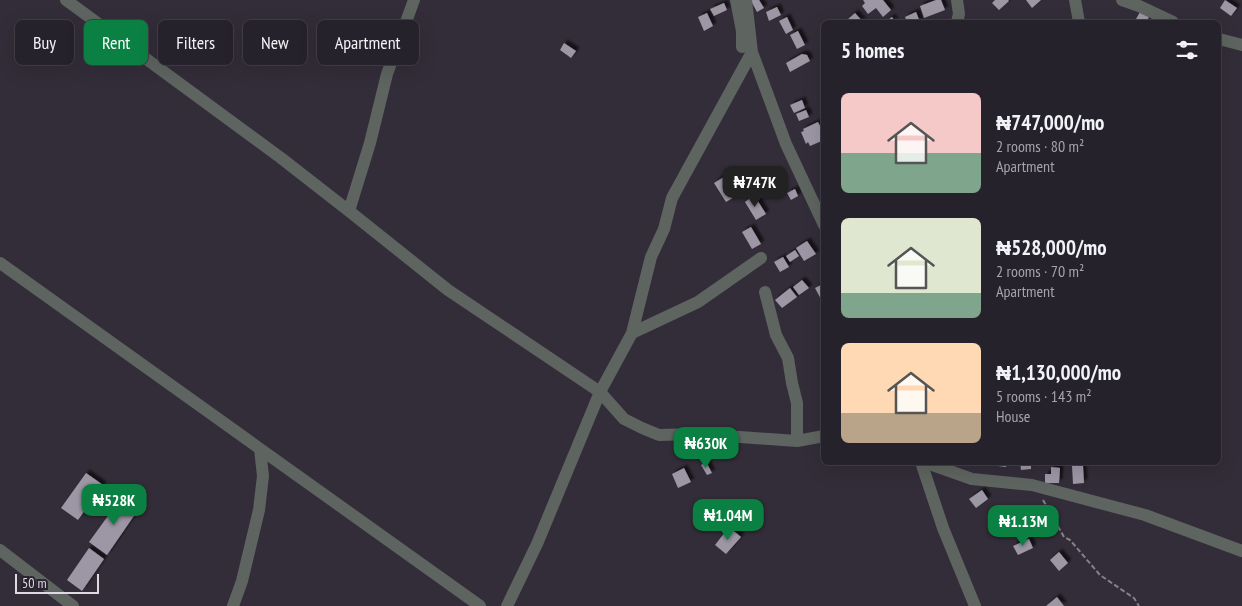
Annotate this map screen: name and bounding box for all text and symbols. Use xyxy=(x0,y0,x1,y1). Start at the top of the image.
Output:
chip: Buy xyxy=(15,20,74,65)
chip: Rent xyxy=(84,20,148,65)
chip: Filters xyxy=(158,20,233,65)
chip: New xyxy=(243,20,307,65)
chip: Apartment xyxy=(317,20,419,65)
icon: filters xyxy=(1173,36,1201,64)
text: 5 homes xyxy=(841,37,904,64)
text: ₦747,000/mo xyxy=(996,109,1104,136)
icon: home xyxy=(881,113,941,173)
text: 2 rooms · 80 m² xyxy=(996,136,1084,156)
text: Apartment xyxy=(996,156,1055,176)
pin: ₦747K xyxy=(720,166,790,208)
text: ₦747K xyxy=(734,172,776,192)
text: ₦528,000/mo xyxy=(996,234,1107,261)
icon: home xyxy=(881,238,941,298)
text: 2 rooms · 70 m² xyxy=(996,261,1084,281)
text: Apartment xyxy=(996,281,1055,301)
text: ₦1,130,000/mo xyxy=(996,359,1121,386)
icon: home xyxy=(881,363,941,423)
text: 5 rooms · 143 m² xyxy=(996,386,1092,406)
text: House xyxy=(996,406,1030,426)
pin: ₦630K xyxy=(671,426,741,469)
text: ₦630K xyxy=(685,433,727,453)
pin: ₦528K xyxy=(79,484,149,526)
text: ₦528K xyxy=(93,490,135,510)
pin: ₦1.04M xyxy=(687,498,769,541)
pin: ₦1.13M xyxy=(982,504,1064,547)
text: ₦1.04M xyxy=(704,505,752,525)
text: ₦1.13M xyxy=(999,511,1047,531)
scale bar xyxy=(15,571,99,594)
text: 50 m xyxy=(22,574,47,592)

